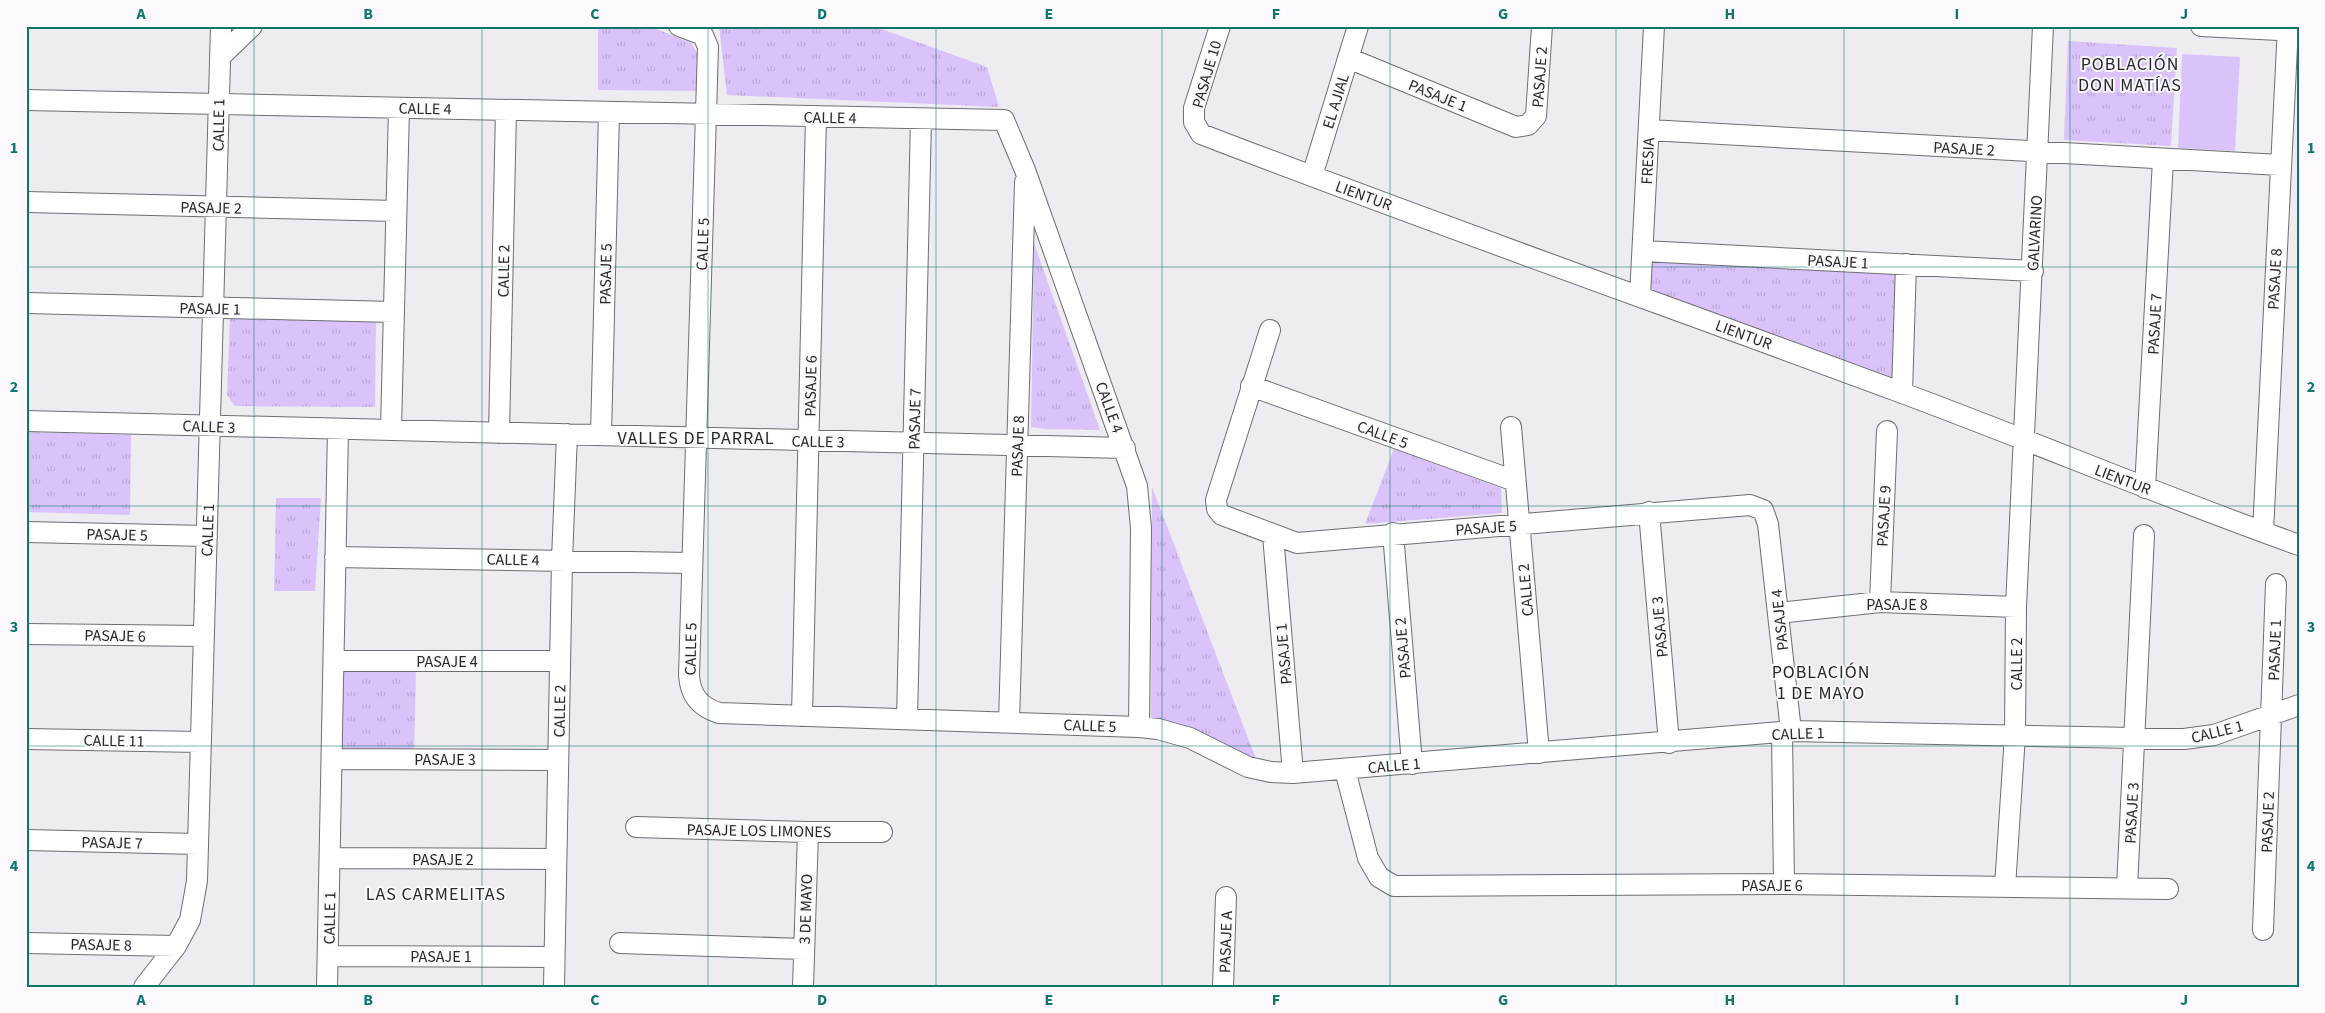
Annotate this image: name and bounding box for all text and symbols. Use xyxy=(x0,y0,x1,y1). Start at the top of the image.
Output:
text: A xyxy=(135,3,146,25)
text: B xyxy=(363,3,373,25)
text: C xyxy=(590,3,600,25)
text: D xyxy=(817,3,827,25)
text: E xyxy=(1045,3,1053,25)
text: F xyxy=(1272,3,1280,25)
text: G xyxy=(1498,3,1508,25)
text: H xyxy=(1725,3,1735,25)
text: I xyxy=(1955,3,1959,25)
text: J xyxy=(2180,3,2188,25)
street label: PASAJE 10 xyxy=(1187,38,1227,111)
street label: PASAJE 2 xyxy=(1527,46,1553,109)
district label: POBLACIÓN DON MATÍAS xyxy=(2078,52,2182,98)
street label: EL AJIAL xyxy=(1317,71,1355,131)
street label: PASAJE 1 xyxy=(1405,74,1470,118)
street label: CALLE 1 xyxy=(208,98,230,152)
street label: CALLE 4 xyxy=(398,98,452,120)
street label: CALLE 4 xyxy=(803,107,857,129)
street label: PASAJE 2 xyxy=(1933,136,1995,162)
text: 1 xyxy=(10,137,18,159)
street label: FRESIA xyxy=(1636,137,1660,185)
text: 1 xyxy=(2307,137,2315,159)
street label: LIENTUR xyxy=(1332,176,1395,216)
street label: GALVARINO xyxy=(2022,194,2048,272)
street label: PASAJE 2 xyxy=(180,196,242,220)
street label: CALLE 5 xyxy=(691,217,715,271)
street label: PASAJE 5 xyxy=(594,243,618,305)
street label: CALLE 2 xyxy=(493,244,515,298)
street label: PASAJE 8 xyxy=(2262,248,2288,310)
street label: PASAJE 1 xyxy=(1807,249,1869,275)
street label: PASAJE 7 xyxy=(2142,293,2168,355)
street label: PASAJE 1 xyxy=(179,297,241,321)
street label: LIENTUR xyxy=(1712,315,1775,355)
street label: PASAJE 6 xyxy=(799,355,823,417)
text: 2 xyxy=(10,376,18,398)
text: 2 xyxy=(2307,376,2315,398)
street label: CALLE 4 xyxy=(1090,379,1128,436)
street label: PASAJE 7 xyxy=(903,388,927,450)
street label: CALLE 3 xyxy=(182,415,236,439)
street label: PASAJE 8 xyxy=(1006,415,1030,477)
street label: CALLE 5 xyxy=(1354,416,1411,454)
district label: VALLES DE PARRAL xyxy=(617,426,775,451)
street label: CALLE 3 xyxy=(791,431,845,453)
street label: LIENTUR xyxy=(2091,459,2154,501)
street label: PASAJE 9 xyxy=(1871,485,1897,547)
street label: CALLE 1 xyxy=(196,503,220,557)
street label: PASAJE 5 xyxy=(1455,515,1518,541)
street label: PASAJE 5 xyxy=(86,523,148,547)
street label: CALLE 4 xyxy=(486,549,540,571)
street label: CALLE 2 xyxy=(1513,563,1539,617)
street label: PASAJE 4 xyxy=(1766,588,1794,652)
street label: PASAJE 8 xyxy=(1866,594,1928,616)
street label: PASAJE 3 xyxy=(1646,595,1674,658)
text: 3 xyxy=(10,616,18,638)
street label: PASAJE 2 xyxy=(1389,616,1417,679)
text: 3 xyxy=(2307,616,2315,638)
street label: PASAJE 1 xyxy=(2263,619,2287,681)
street label: CALLE 5 xyxy=(680,622,702,676)
street label: PASAJE 1 xyxy=(1270,622,1298,685)
street label: PASAJE 6 xyxy=(84,624,146,648)
street label: CALLE 2 xyxy=(2006,637,2028,690)
street label: PASAJE 4 xyxy=(416,651,478,673)
district label: POBLACIÓN 1 DE MAYO xyxy=(1772,660,1870,706)
street label: CALLE 2 xyxy=(549,684,571,738)
street label: CALLE 5 xyxy=(1063,714,1117,738)
street label: CALLE 1 xyxy=(2189,715,2246,749)
street label: CALLE 1 xyxy=(1771,722,1825,746)
street label: CALLE 11 xyxy=(83,729,145,753)
street label: PASAJE 3 xyxy=(414,749,476,771)
street label: CALLE 1 xyxy=(1367,753,1421,779)
street label: PASAJE 3 xyxy=(2119,782,2145,844)
street label: PASAJE 2 xyxy=(2256,791,2280,853)
street label: PASAJE LOS LIMONES xyxy=(686,819,832,843)
street label: PASAJE 7 xyxy=(81,831,143,855)
street label: PASAJE 2 xyxy=(412,849,474,871)
text: 4 xyxy=(10,855,19,877)
text: 4 xyxy=(2307,855,2316,877)
street label: 3 DE MAYO xyxy=(794,873,818,945)
street label: PASAJE 6 xyxy=(1741,875,1803,897)
district label: LAS CARMELITAS xyxy=(366,882,506,907)
street label: CALLE 1 xyxy=(319,891,341,945)
street label: PASAJE A xyxy=(1214,910,1238,974)
street label: PASAJE 8 xyxy=(70,933,132,957)
street label: PASAJE 1 xyxy=(410,946,472,968)
text: A xyxy=(135,989,146,1011)
text: B xyxy=(363,989,373,1011)
text: C xyxy=(590,989,600,1011)
text: D xyxy=(817,989,827,1011)
text: E xyxy=(1045,989,1053,1011)
text: F xyxy=(1272,989,1280,1011)
text: G xyxy=(1498,989,1508,1011)
text: H xyxy=(1725,989,1735,1011)
text: I xyxy=(1955,989,1959,1011)
text: J xyxy=(2180,989,2188,1011)

